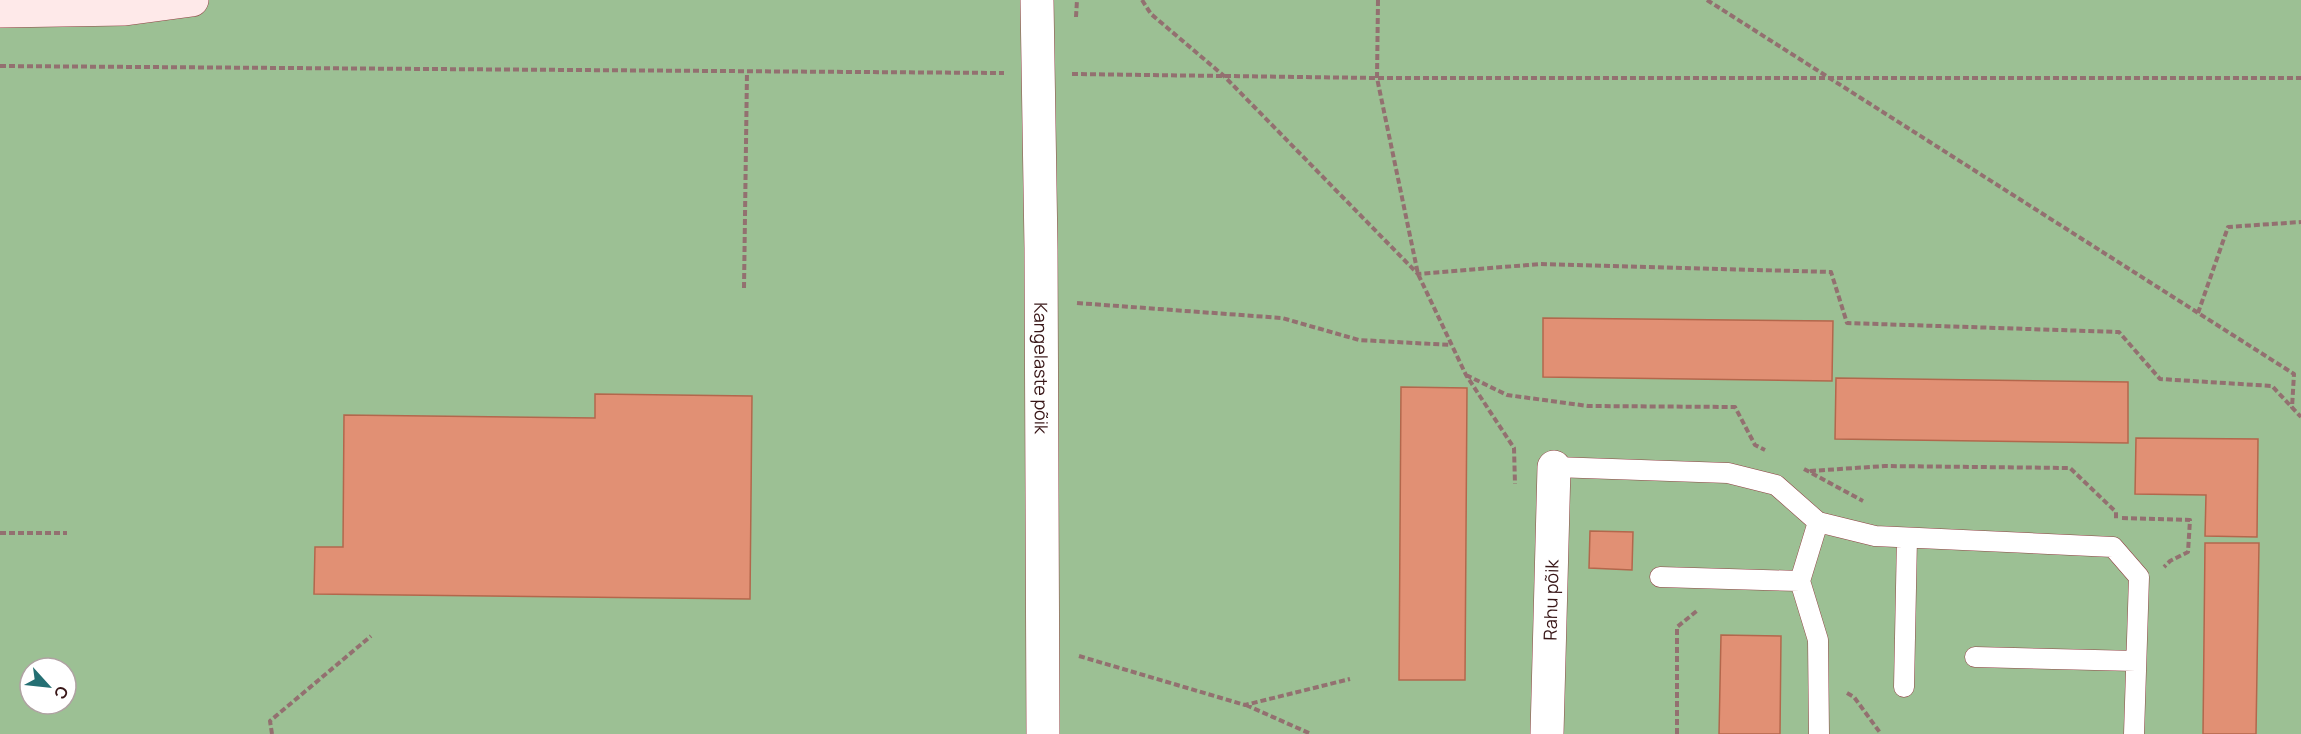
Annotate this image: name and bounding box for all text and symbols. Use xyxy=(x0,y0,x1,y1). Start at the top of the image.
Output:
street label: Kangelaste põik xyxy=(1029,302,1054,435)
street label: Rahu põik xyxy=(1537,558,1564,641)
north arrow xyxy=(18,656,78,716)
text: С xyxy=(49,683,74,703)

